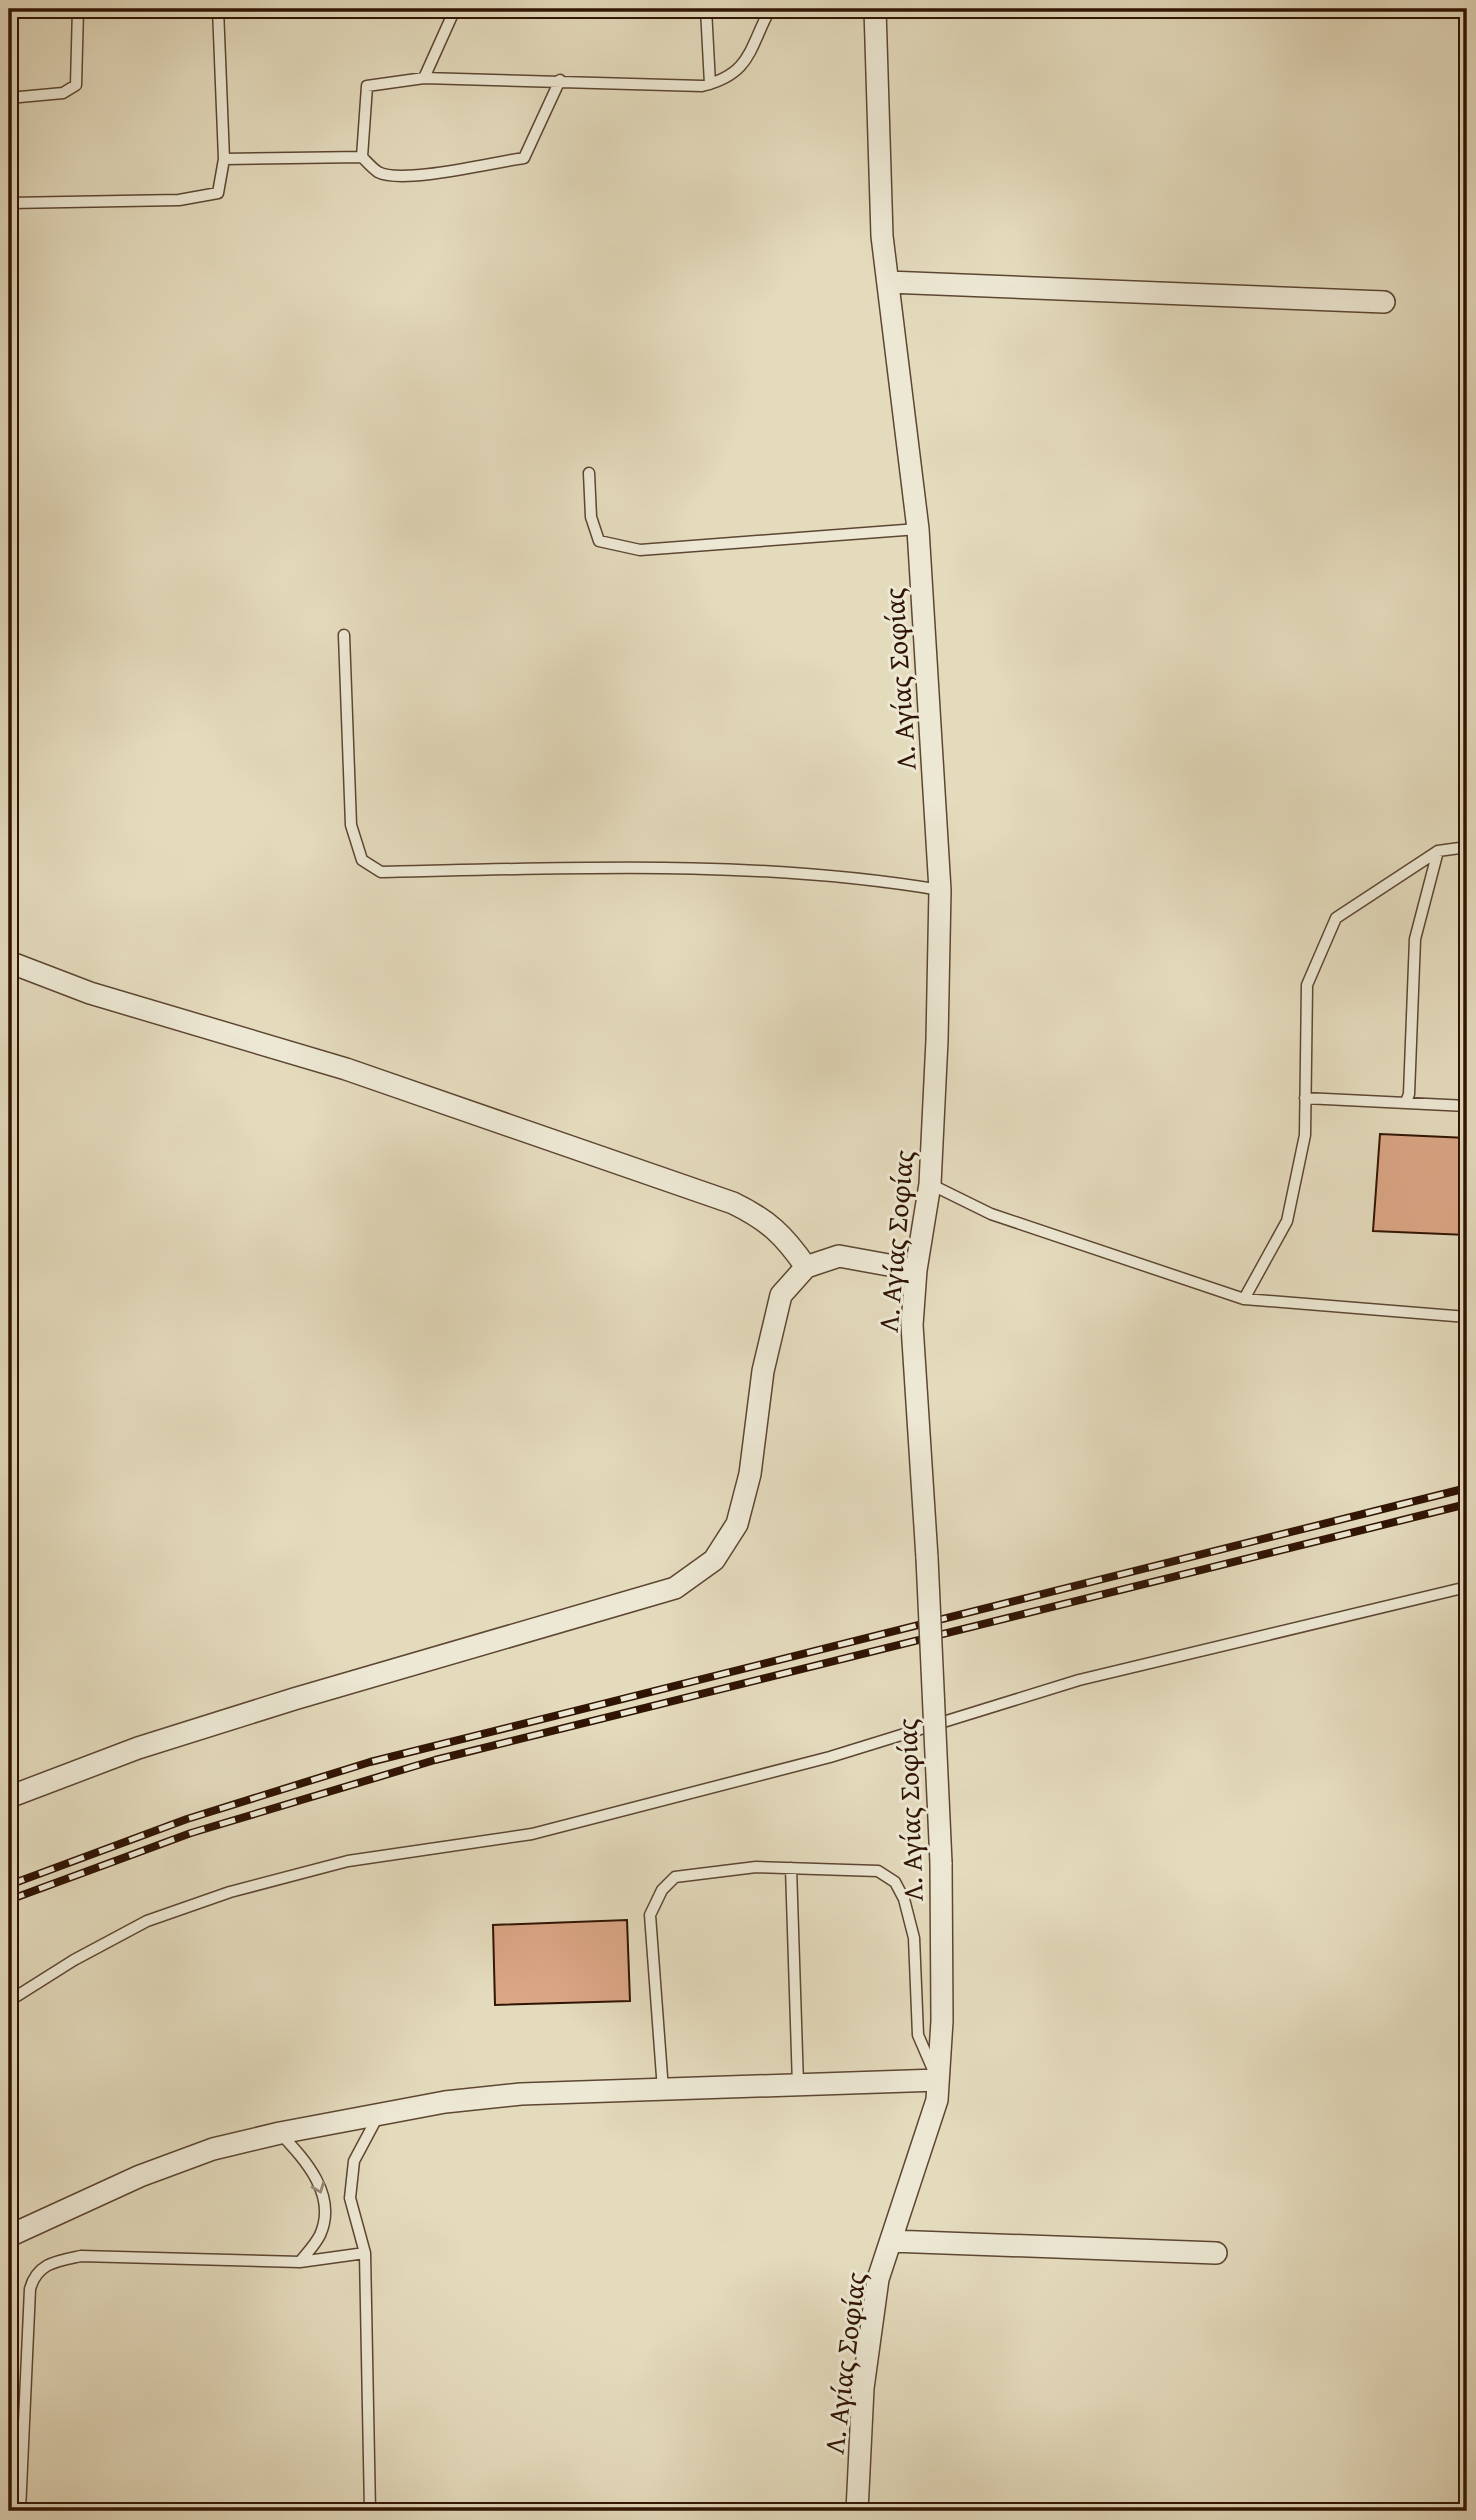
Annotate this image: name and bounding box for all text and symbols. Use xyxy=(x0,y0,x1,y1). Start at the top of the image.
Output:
street label: Λ. Αγίας Σοφίας xyxy=(872,586,926,772)
street label: Λ. Αγίας Σοφίας xyxy=(867,1148,923,1334)
street label: Λ. Αγίας Σοφίας xyxy=(885,1718,933,1902)
one-way arrow xyxy=(311,2181,325,2193)
street label: Λ. Αγίας Σοφίας xyxy=(813,2270,876,2456)

